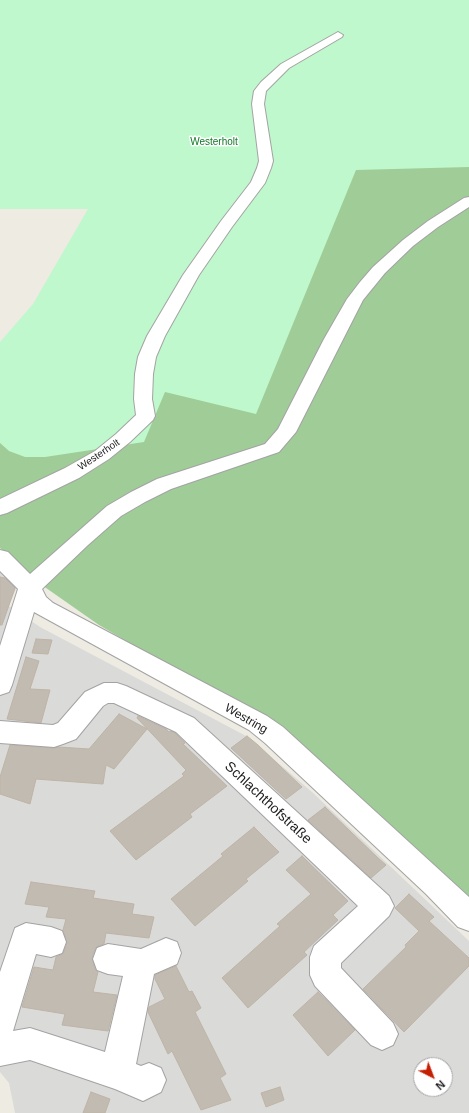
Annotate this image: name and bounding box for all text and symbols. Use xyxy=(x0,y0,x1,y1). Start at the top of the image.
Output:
park label: Westerholt xyxy=(190,136,238,148)
street label: Westerholt xyxy=(76,437,122,473)
street label: Westring xyxy=(222,701,270,737)
street label: Schlachthofstraße xyxy=(221,758,315,848)
north arrow xyxy=(413,1057,453,1097)
text: N xyxy=(433,1078,447,1092)

